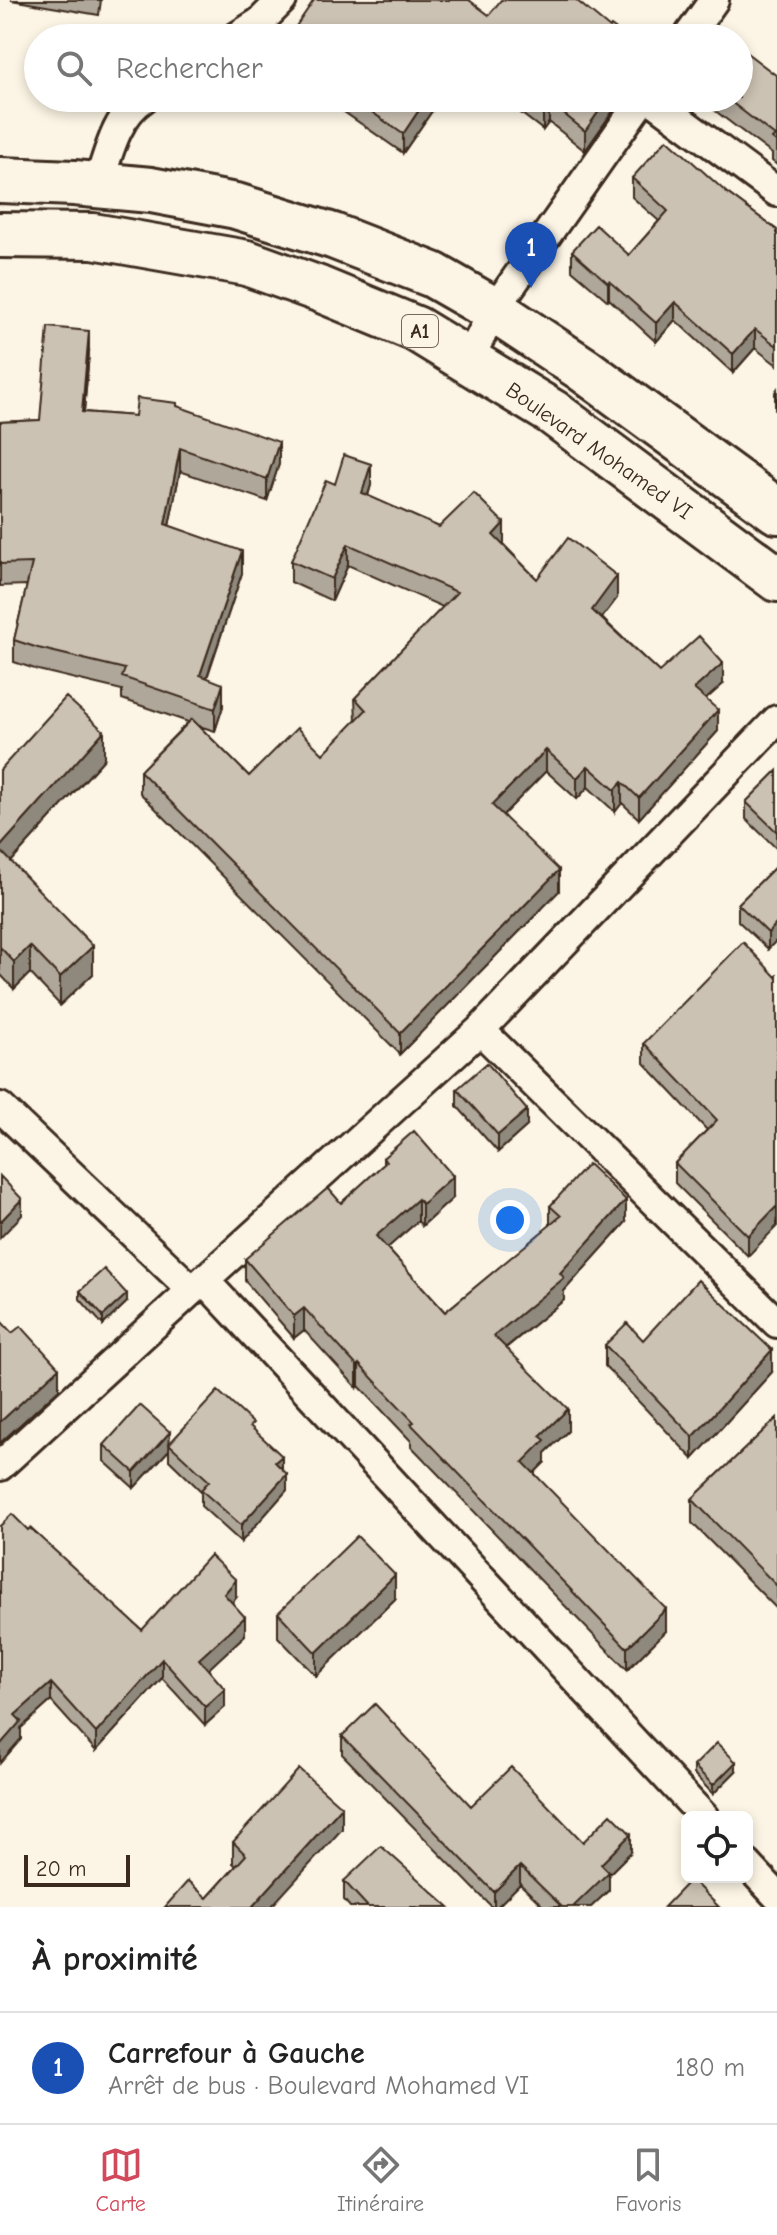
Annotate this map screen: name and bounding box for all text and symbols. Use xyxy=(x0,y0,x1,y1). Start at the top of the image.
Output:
search box xyxy=(24,24,753,112)
icon: search xyxy=(52,46,96,90)
text: Rechercher xyxy=(116,51,263,86)
pin: 1 xyxy=(505,222,557,288)
road number: A1 xyxy=(402,315,438,347)
street label: Boulevard Mohamed VI xyxy=(501,377,697,525)
your location xyxy=(490,1200,530,1240)
map controls xyxy=(681,1811,753,1883)
button: locate xyxy=(681,1811,753,1883)
scale bar xyxy=(24,1851,130,1887)
text: 20 m xyxy=(36,1856,86,1882)
text: À proximité xyxy=(32,1939,198,1979)
text: Carrefour à Gauche xyxy=(108,2036,365,2071)
text: 1 xyxy=(53,2053,63,2083)
text: 180 m xyxy=(675,2053,745,2083)
text: Arrêt de bus · Boulevard Mohamed VI xyxy=(108,2071,529,2101)
tab: Carte xyxy=(96,2143,146,2217)
tab: Itinéraire xyxy=(337,2143,424,2217)
tab: Favoris xyxy=(615,2143,681,2217)

